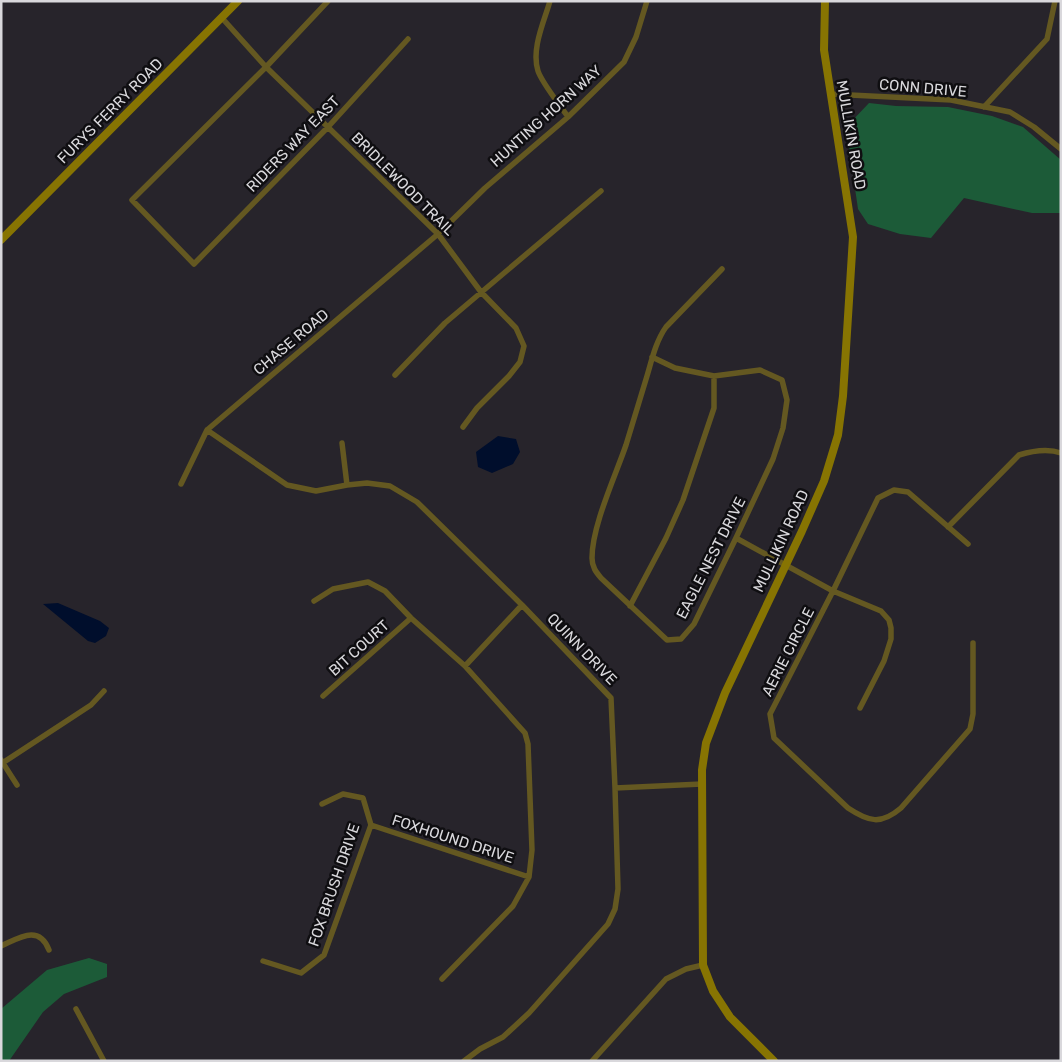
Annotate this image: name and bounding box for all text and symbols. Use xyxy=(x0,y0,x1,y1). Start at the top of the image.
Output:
street label: FURYS FERRY ROAD xyxy=(54,55,166,167)
street label: HUNTING HORN WAY xyxy=(487,61,606,171)
street label: CONN DRIVE xyxy=(878,75,968,101)
street label: MULLIKIN ROAD xyxy=(833,79,869,191)
street label: RIDERS WAY EAST xyxy=(243,92,344,196)
street label: BRIDLEWOOD TRAIL xyxy=(348,129,459,240)
street label: CHASE ROAD xyxy=(250,305,332,379)
street label: MULLIKIN ROAD xyxy=(749,487,813,595)
street label: EAGLE NEST DRIVE xyxy=(673,494,749,622)
street label: AERIE CIRCLE xyxy=(758,605,818,699)
street label: QUINN DRIVE xyxy=(543,609,621,689)
street label: BIT COURT xyxy=(325,616,393,680)
street label: FOXHOUND DRIVE xyxy=(390,811,516,867)
street label: FOX BRUSH DRIVE xyxy=(305,821,363,949)

